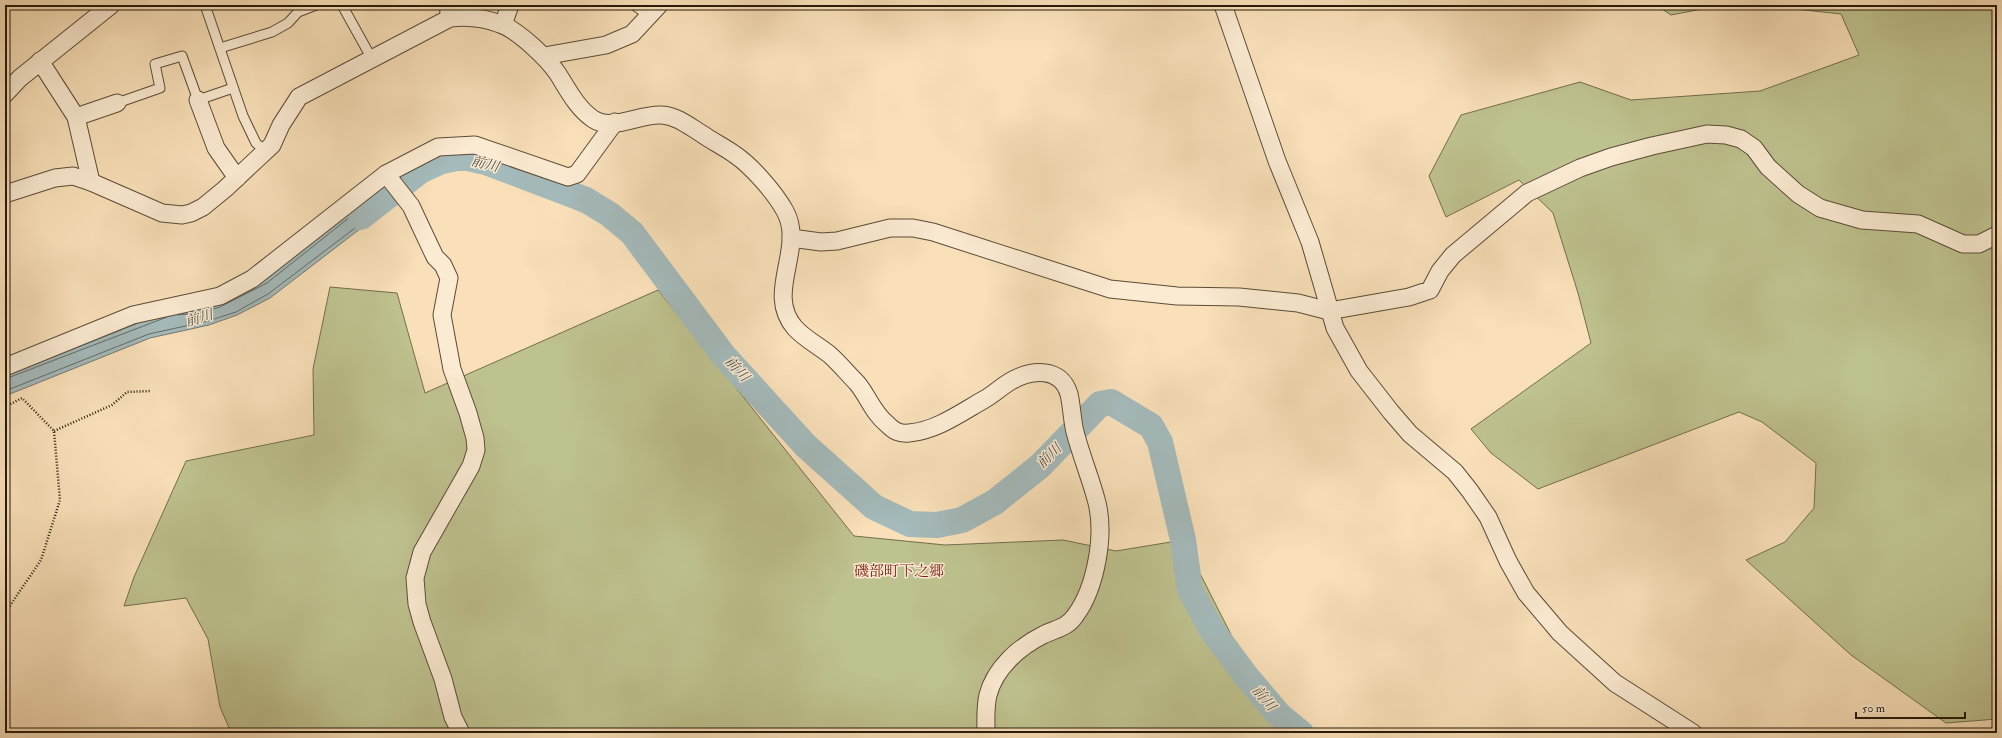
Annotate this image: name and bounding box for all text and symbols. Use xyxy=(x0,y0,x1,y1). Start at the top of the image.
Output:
water label: 前川 xyxy=(469,152,503,176)
water label: 前川 xyxy=(183,305,217,330)
water label: 前川 xyxy=(721,353,754,387)
water label: 前川 xyxy=(1033,439,1066,472)
district label: 磯部町下之郷 xyxy=(854,562,944,581)
water label: 前川 xyxy=(1248,682,1281,716)
scale bar xyxy=(1856,694,1965,720)
text: 50 m xyxy=(1862,701,1886,716)

